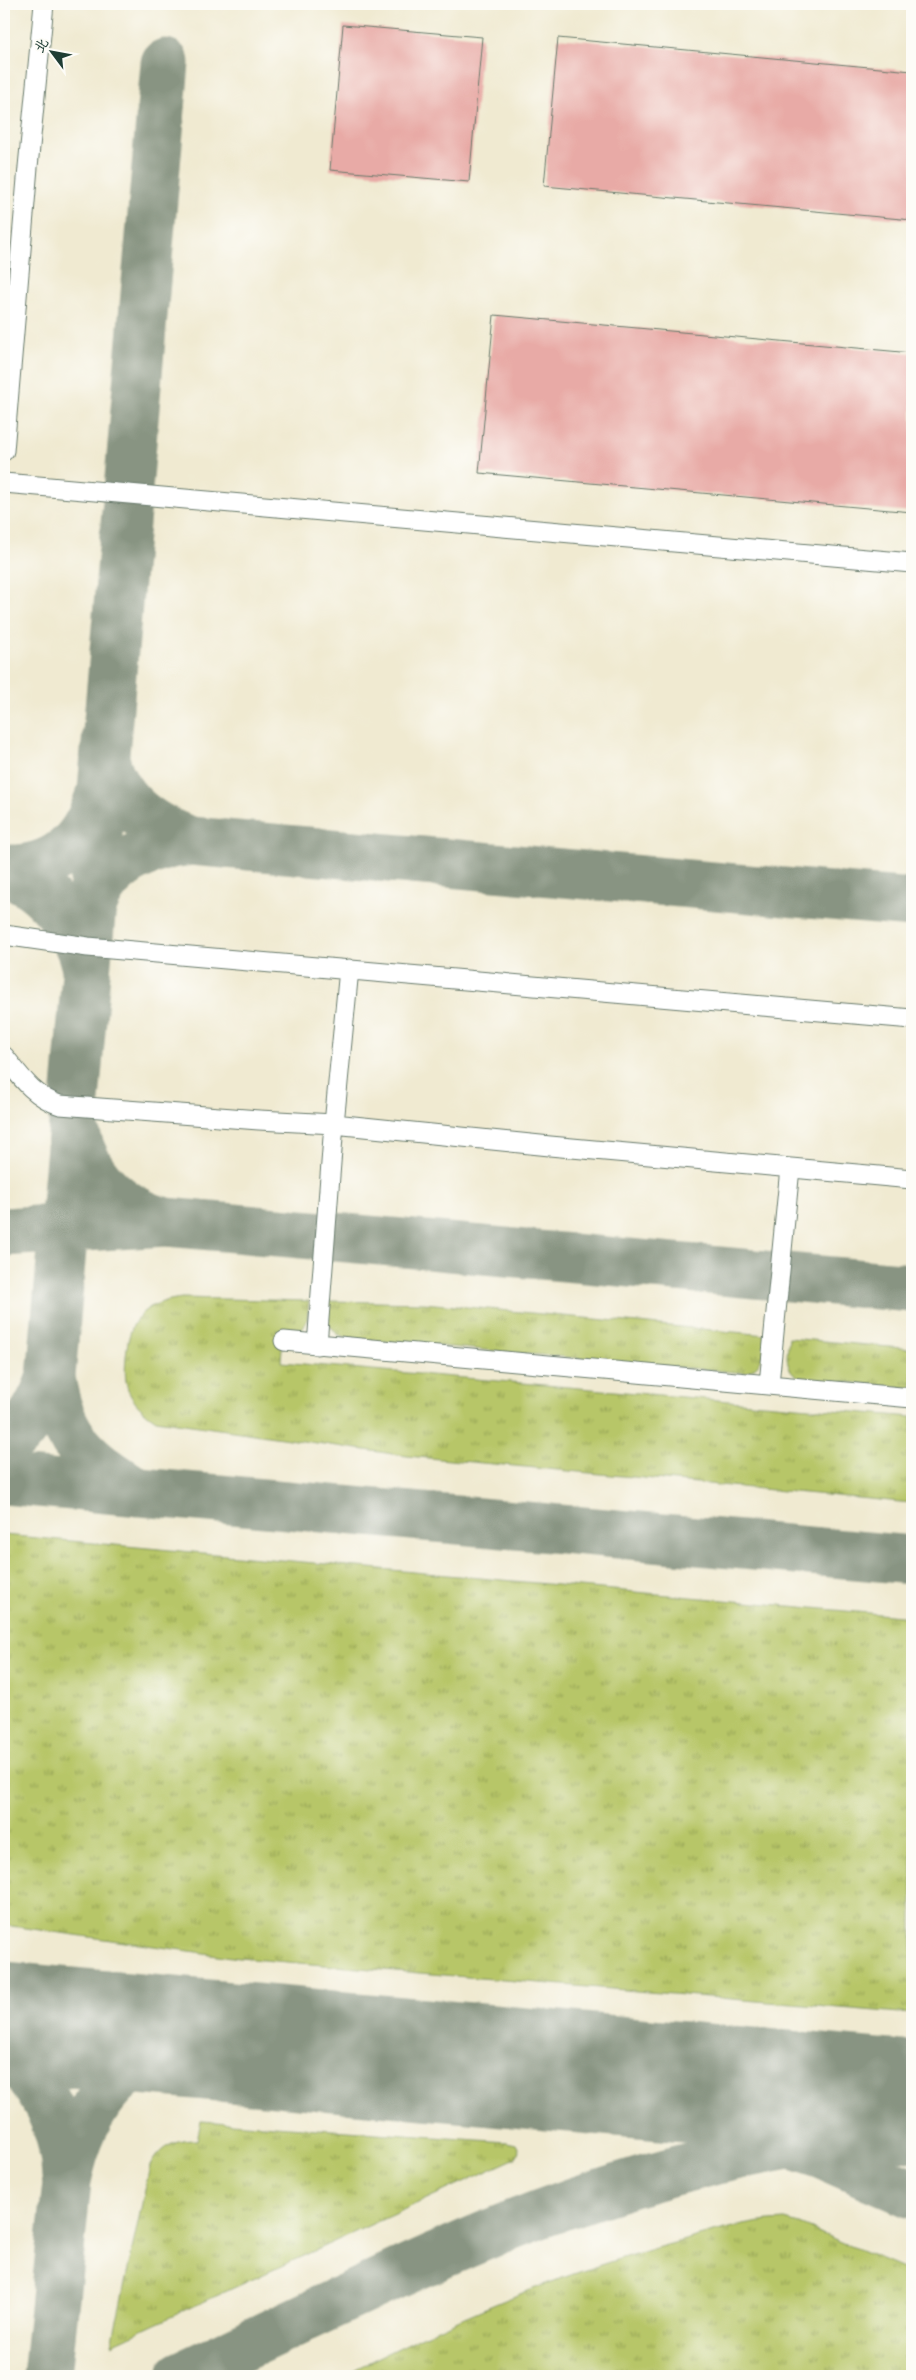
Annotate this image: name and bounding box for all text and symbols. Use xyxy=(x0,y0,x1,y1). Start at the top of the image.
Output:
north arrow xyxy=(28,28,78,78)
text: 北 xyxy=(27,33,56,58)

